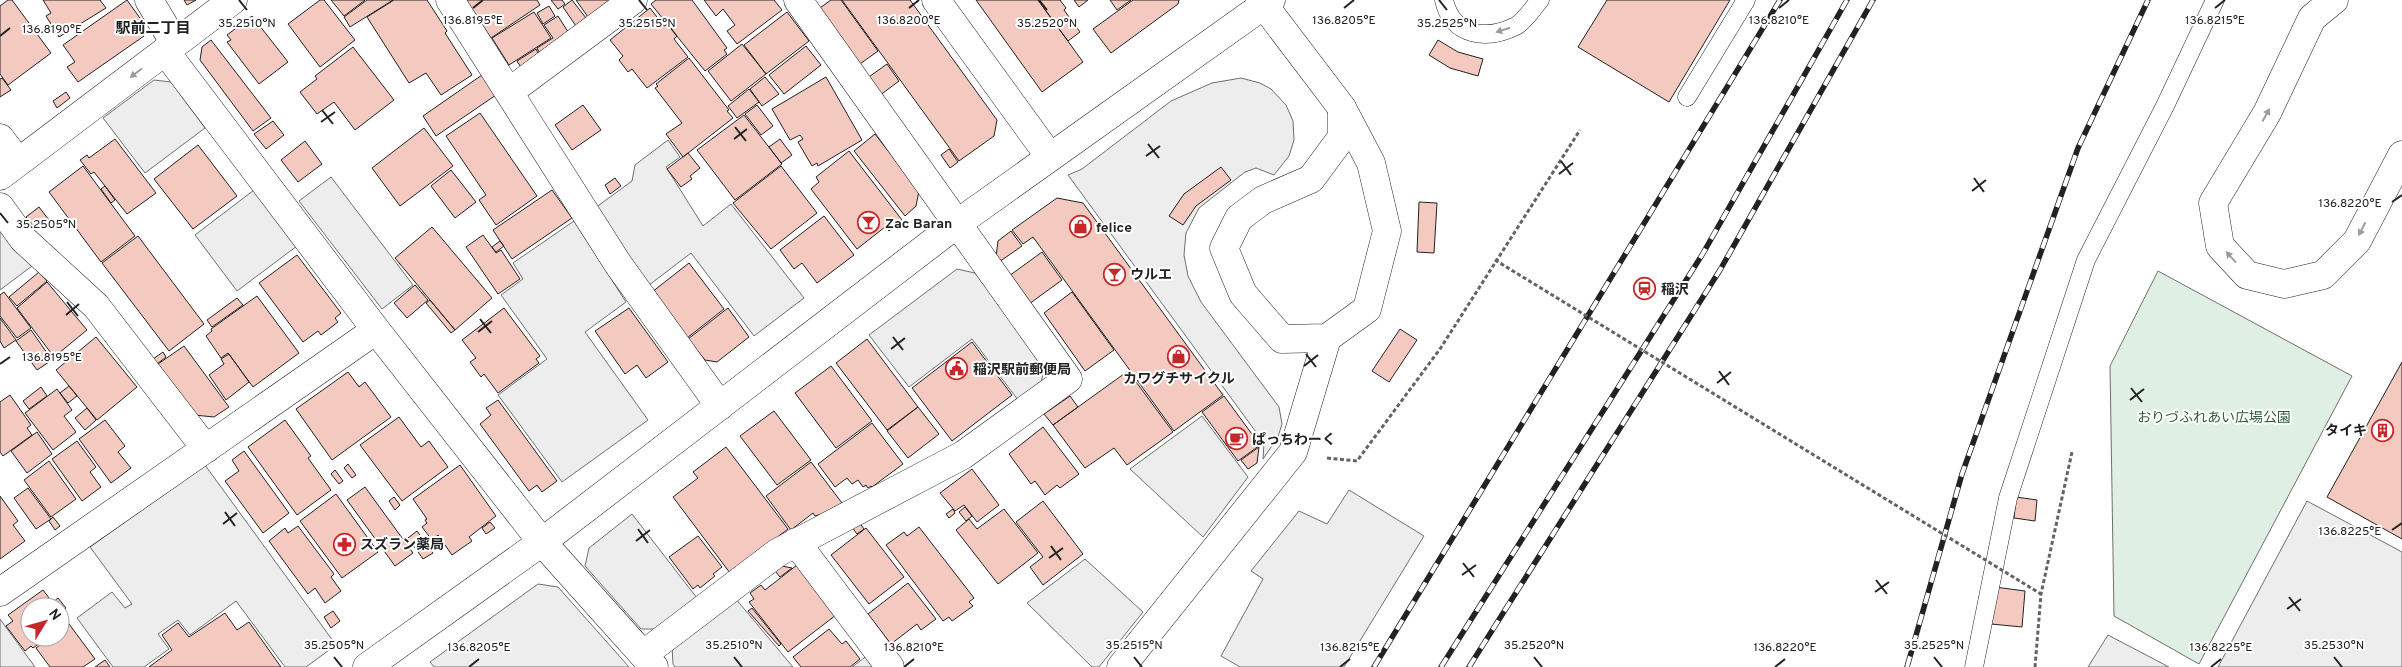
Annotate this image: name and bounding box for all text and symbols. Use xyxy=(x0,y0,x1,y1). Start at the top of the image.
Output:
text: 136.8195°E xyxy=(443,13,503,29)
text: 136.8200°E xyxy=(877,13,941,29)
text: 136.8205°E xyxy=(1312,13,1376,29)
text: 136.8210°E xyxy=(1749,13,1809,29)
text: 136.8215°E xyxy=(2185,13,2245,29)
text: 35.2510°N xyxy=(218,16,276,32)
text: 35.2515°N xyxy=(618,16,676,32)
text: 35.2520°N xyxy=(1017,16,1077,32)
text: 35.2525°N xyxy=(1417,16,1477,32)
district label: 駅前二丁目 xyxy=(115,19,191,39)
text: 136.8190°E xyxy=(22,22,82,38)
one-way arrow xyxy=(1496,27,1511,34)
one-way arrow xyxy=(129,68,143,78)
one-way arrow xyxy=(2262,107,2270,122)
text: 136.8220°E xyxy=(2318,196,2382,212)
bar icon: Zac Baran xyxy=(857,211,881,235)
shop icon: felice xyxy=(1068,215,1092,239)
place label: Zac Baran xyxy=(885,216,952,233)
text: 35.2505°N xyxy=(16,217,76,233)
place label: felice xyxy=(1096,220,1132,237)
one-way arrow xyxy=(2358,222,2366,236)
one-way arrow xyxy=(2225,252,2237,264)
bar icon: ウルエ xyxy=(1102,262,1126,286)
place label: ウルエ xyxy=(1130,267,1172,284)
station icon: 稲沢 xyxy=(1633,277,1657,301)
place label: 稲沢 xyxy=(1661,282,1689,299)
shop icon: カワグチサイクル xyxy=(1167,344,1191,368)
text: 136.8195°E xyxy=(22,350,82,366)
public building icon: 稲沢駅前郵便局 xyxy=(945,357,969,381)
place label: 稲沢駅前郵便局 xyxy=(973,361,1071,379)
place label: カワグチサイクル xyxy=(1123,370,1235,388)
park label: おりづふれあい広場公園 xyxy=(2137,410,2291,427)
building icon: タイキ xyxy=(2371,418,2395,442)
place label: タイキ xyxy=(2325,423,2367,440)
cafe icon: ぱっちわーく xyxy=(1224,427,1248,451)
place label: ぱっちわーく xyxy=(1252,432,1336,449)
text: 136.8225°E xyxy=(2319,524,2381,540)
pharmacy icon: スズラン薬局 xyxy=(332,532,356,556)
place label: スズラン薬局 xyxy=(360,536,444,554)
north arrow xyxy=(20,597,70,647)
text: N xyxy=(44,606,64,624)
text: 35.2505°N xyxy=(304,638,364,654)
text: 35.2510°N xyxy=(705,638,763,654)
text: 35.2515°N xyxy=(1105,638,1163,654)
text: 35.2520°N xyxy=(1504,638,1564,654)
text: 35.2525°N xyxy=(1904,638,1964,654)
text: 35.2530°N xyxy=(2304,638,2364,654)
text: 136.8205°E xyxy=(447,640,511,656)
text: 136.8210°E xyxy=(884,640,944,656)
text: 136.8215°E xyxy=(1320,640,1380,656)
text: 136.8220°E xyxy=(1753,640,1817,656)
text: 136.8225°E xyxy=(2190,640,2252,656)

